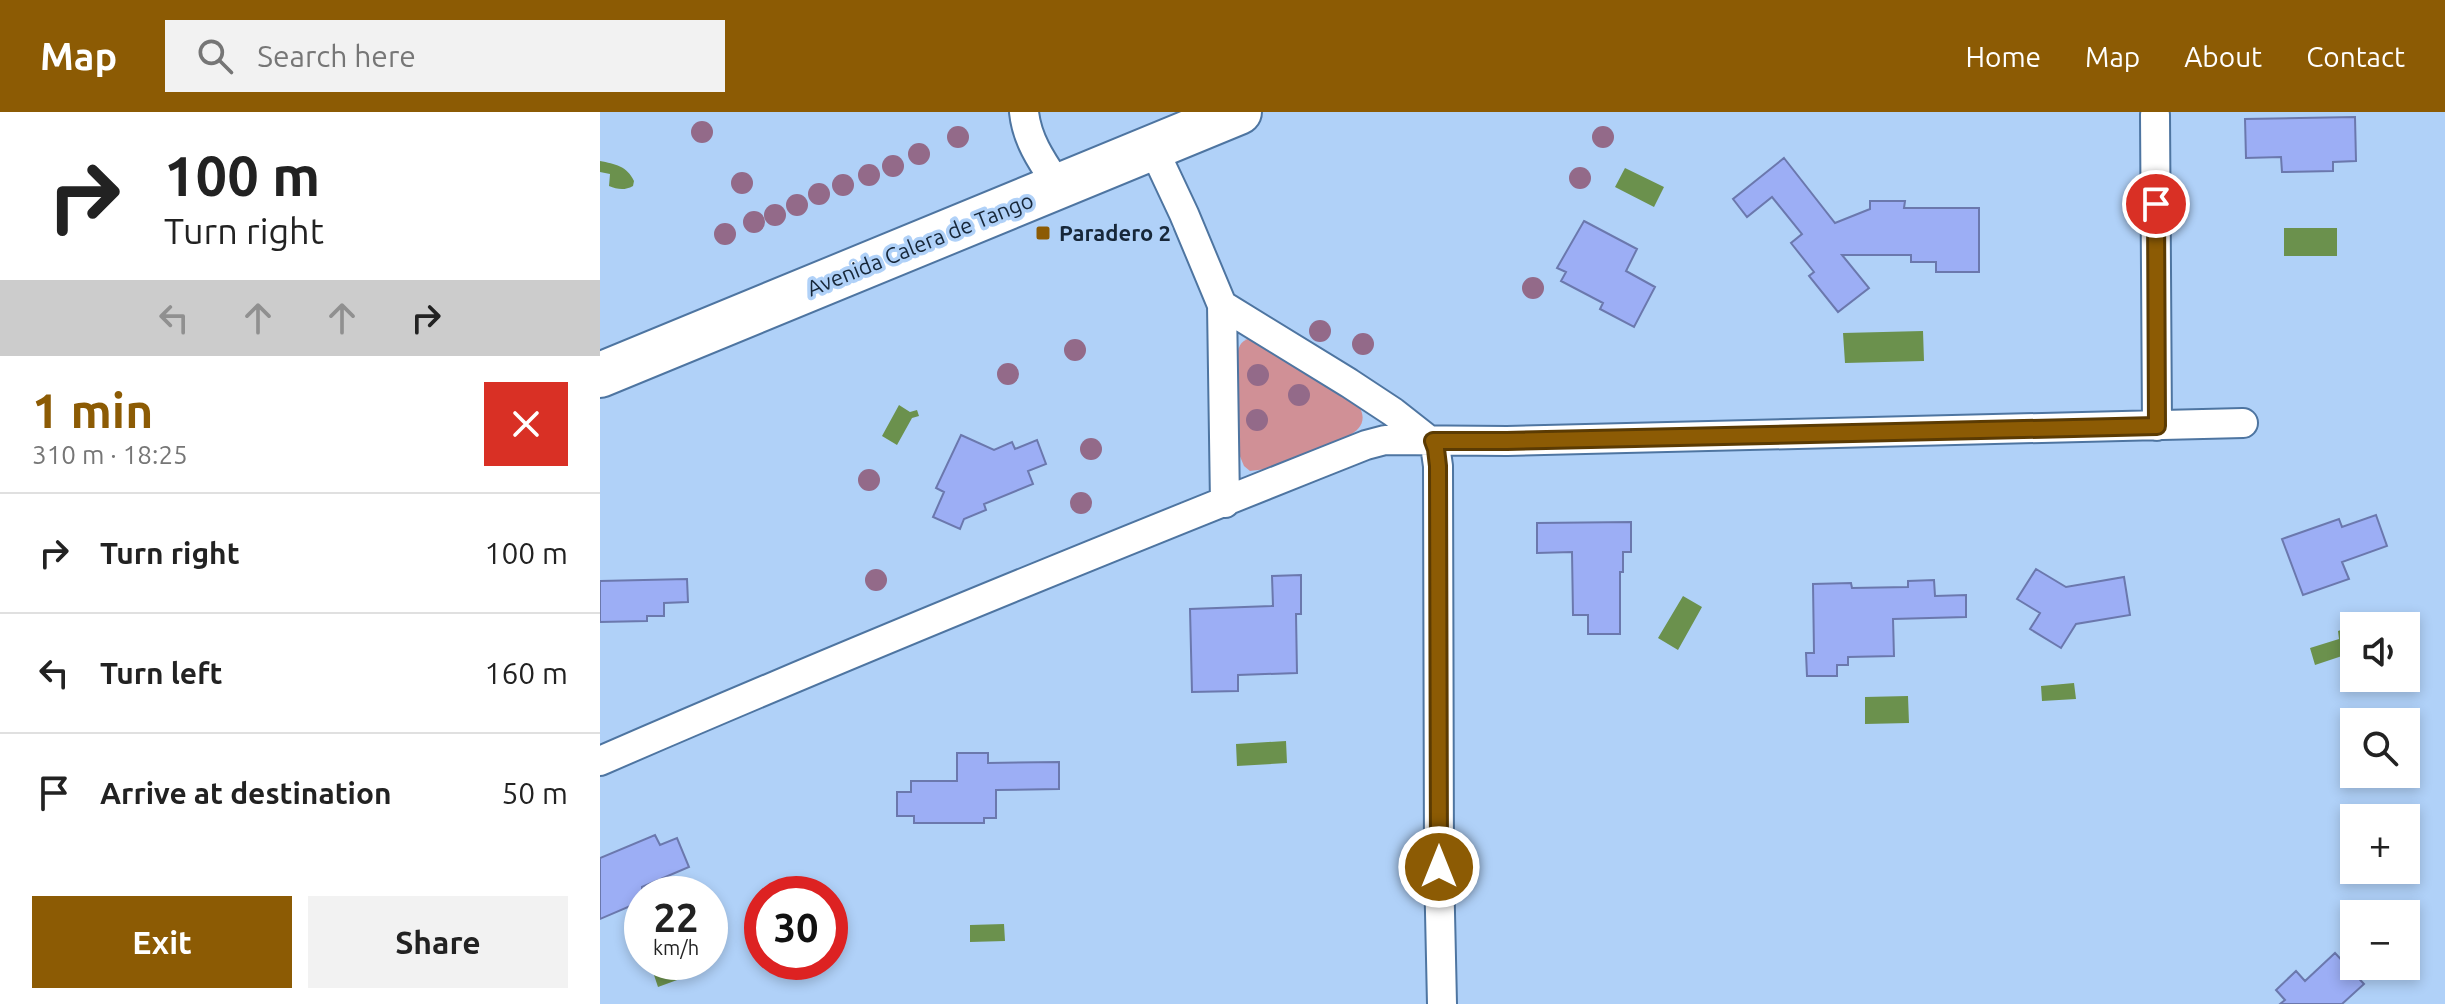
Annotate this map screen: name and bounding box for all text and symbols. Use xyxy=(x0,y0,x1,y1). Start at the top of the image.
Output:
search box xyxy=(165,20,725,92)
icon: search xyxy=(193,34,237,78)
text: Map xyxy=(40,35,117,77)
text: Search here xyxy=(257,39,416,73)
text: Home xyxy=(1966,41,2041,72)
text: Map xyxy=(2085,41,2140,72)
text: About xyxy=(2184,41,2262,72)
text: Contact xyxy=(2306,41,2405,72)
icon: right xyxy=(32,144,136,248)
text: 100 m xyxy=(164,144,320,207)
pin xyxy=(2122,170,2190,238)
icon: arrive xyxy=(2134,182,2178,226)
street label: Avenida Calera de Tango xyxy=(803,187,1037,300)
text: Turn right xyxy=(164,210,324,251)
place label: Paradero 2 xyxy=(1059,220,1171,245)
marker: Paradero 2 xyxy=(1034,224,1052,242)
icon: left xyxy=(152,296,196,340)
icon: ahead xyxy=(236,296,280,340)
icon: ahead xyxy=(320,296,364,340)
icon: right xyxy=(404,296,448,340)
button: close xyxy=(484,382,568,466)
text: 1 min xyxy=(32,383,153,437)
text: 310 m · 18:25 xyxy=(32,440,188,469)
icon: right xyxy=(32,531,76,575)
text: Turn right xyxy=(100,536,240,570)
text: 100 m xyxy=(484,536,568,570)
map controls xyxy=(2340,612,2420,980)
button: sound xyxy=(2340,612,2420,692)
icon: left xyxy=(32,651,76,695)
text: Turn left xyxy=(100,656,222,690)
text: 160 m xyxy=(484,656,568,690)
button: search xyxy=(2340,708,2420,788)
icon: arrive xyxy=(32,771,76,815)
text: Arrive at destination xyxy=(100,776,392,810)
text: 50 m xyxy=(501,776,568,810)
button: + xyxy=(2340,804,2420,884)
position arrow xyxy=(1397,825,1481,909)
speed limit sign: 30 xyxy=(744,876,848,980)
text: 22 xyxy=(653,895,699,940)
button: Exit xyxy=(32,896,292,988)
button: Share xyxy=(308,896,568,988)
button: − xyxy=(2340,900,2420,980)
text: km/h xyxy=(653,936,699,959)

